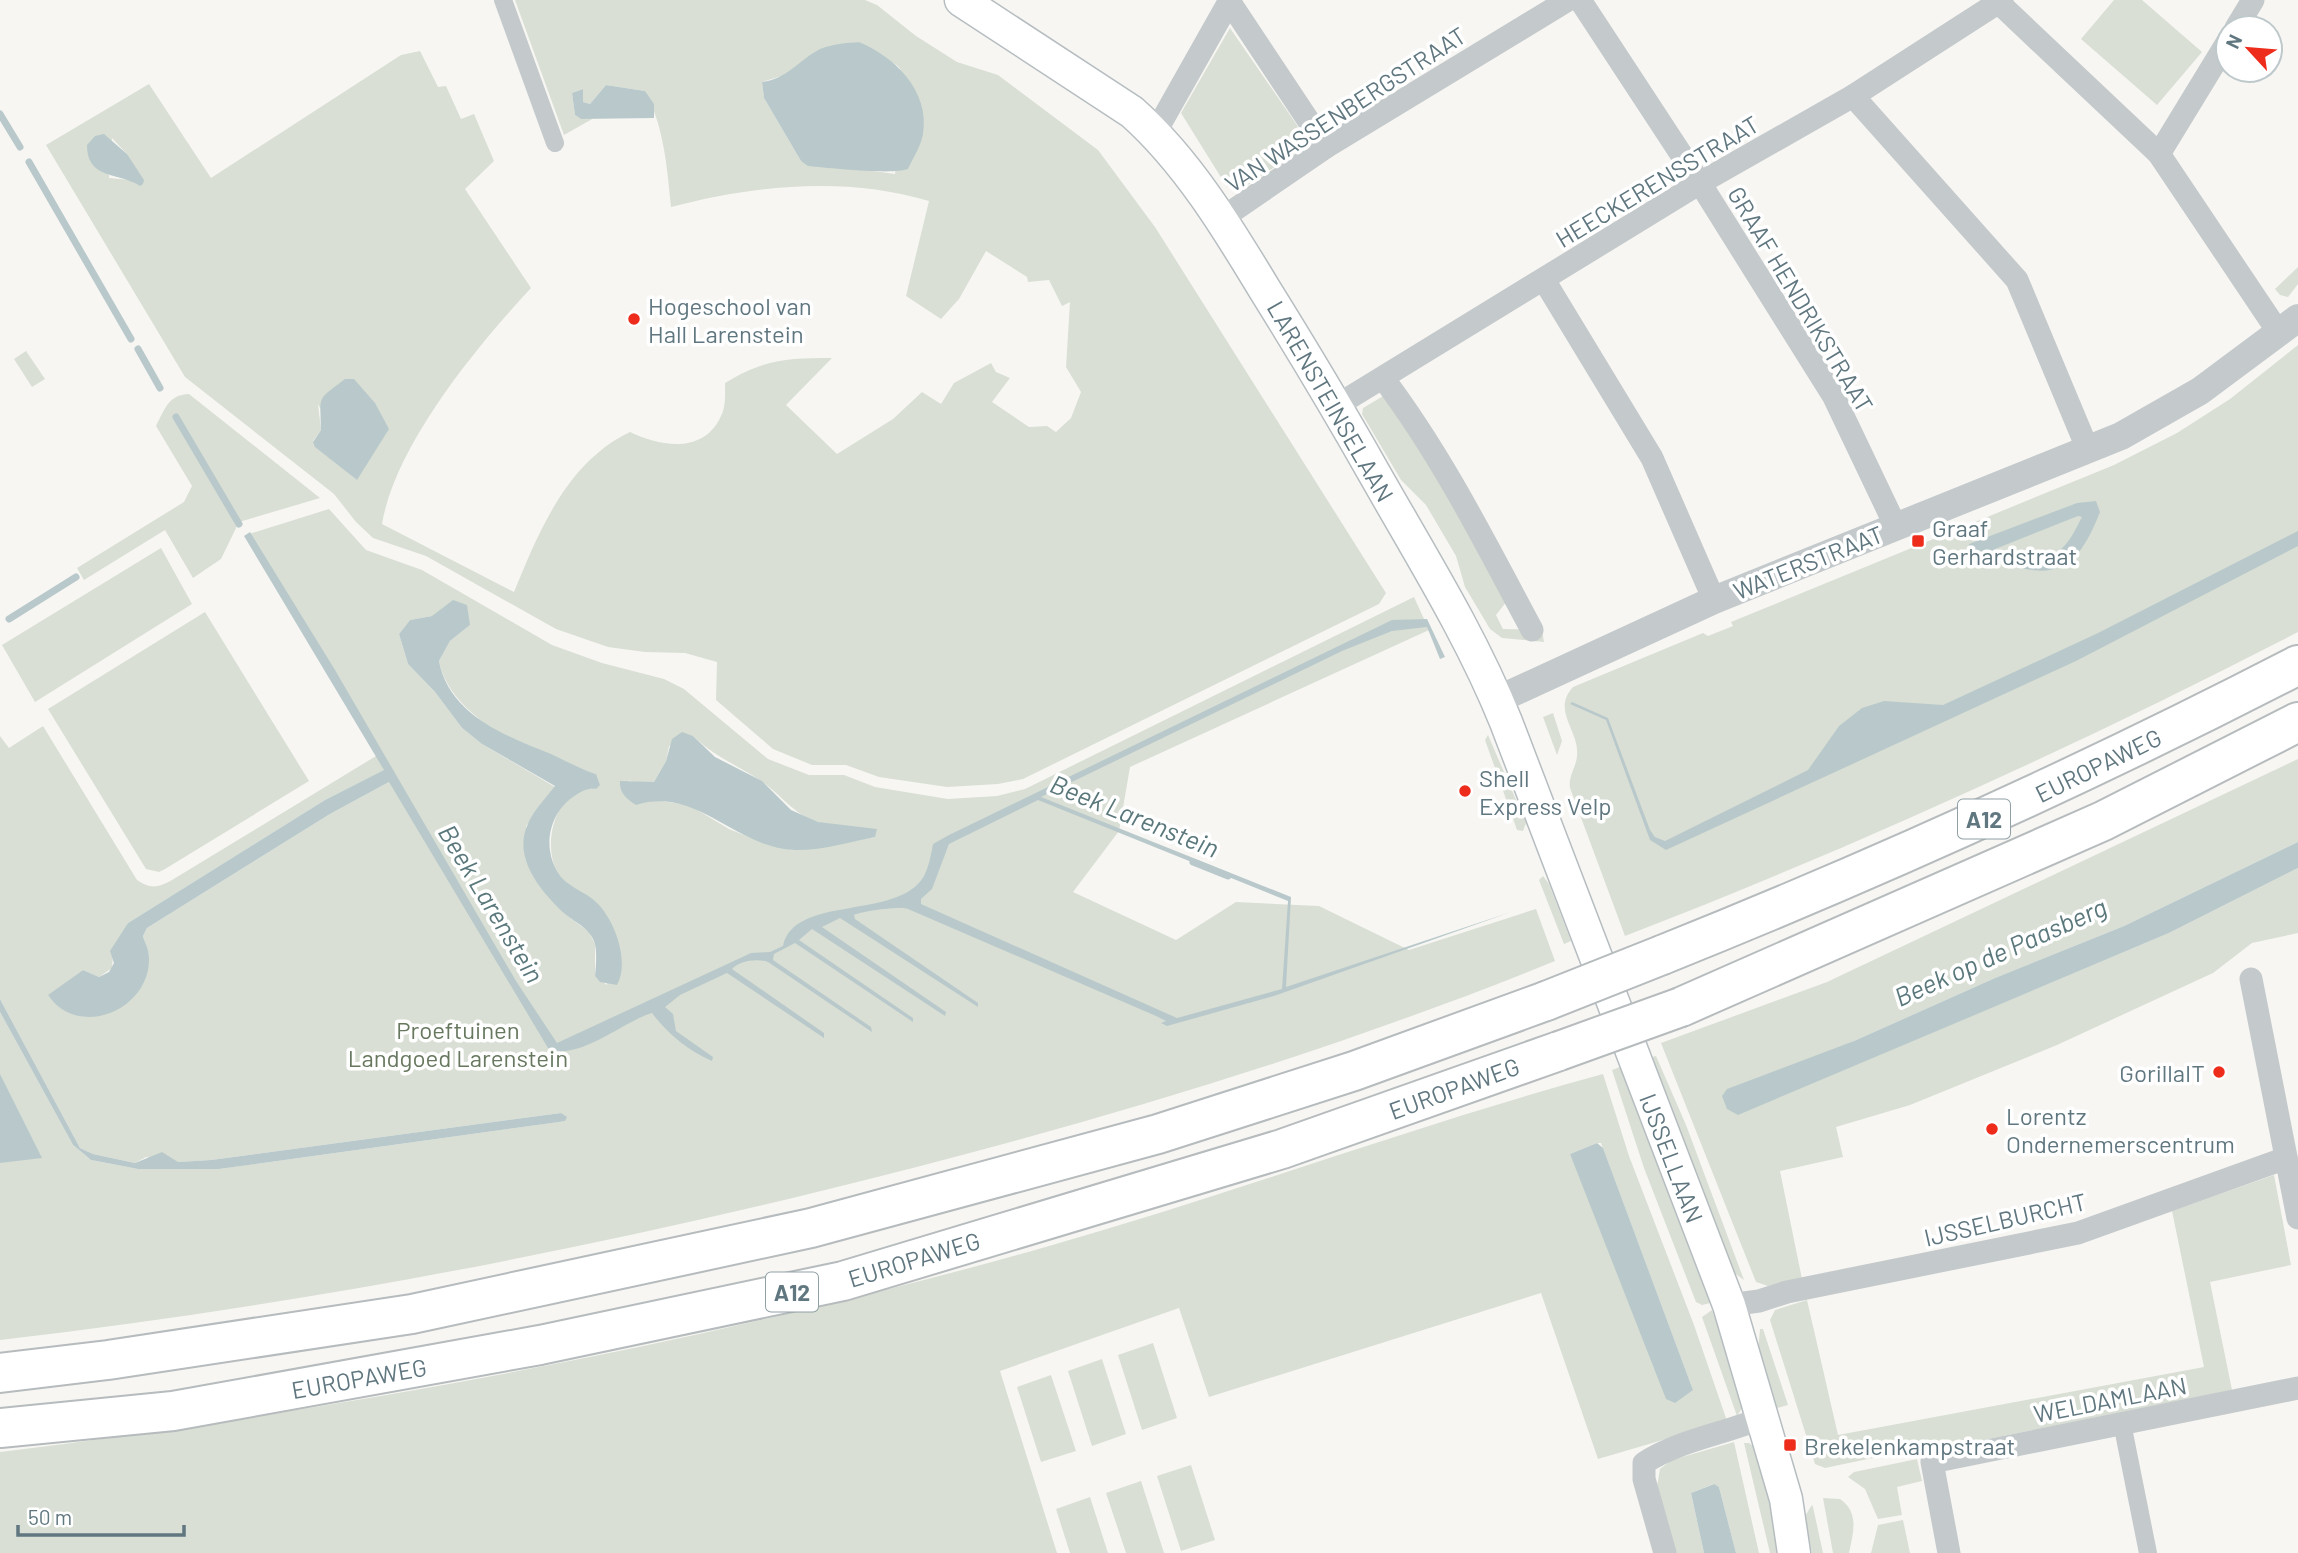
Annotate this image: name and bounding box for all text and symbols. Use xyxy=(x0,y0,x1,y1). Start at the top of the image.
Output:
north arrow xyxy=(2214,14,2284,84)
street label: VAN WASSENBERGSTRAAT xyxy=(1219,20,1471,198)
text: N xyxy=(2220,31,2246,52)
street label: HEECKERENSSTRAAT xyxy=(1550,109,1764,253)
street label: GRAAF HENDRIKSTRAAT xyxy=(1722,181,1880,417)
place label: Hogeschool van Hall Larenstein xyxy=(648,291,812,348)
street label: LARENSTEINSELAAN xyxy=(1262,295,1400,507)
marker: Hogeschool van Hall Larenstein xyxy=(626,311,642,327)
place label: Graaf Gerhardstraat xyxy=(1932,513,2077,570)
street label: WATERSTRAAT xyxy=(1729,519,1887,605)
marker: Graaf Gerhardstraat xyxy=(1910,533,1926,549)
street label: EUROPAWEG xyxy=(2030,722,2166,808)
place label: Shell Express Velp xyxy=(1479,763,1611,820)
water label: Beek Larenstein xyxy=(1046,767,1224,863)
marker: Shell Express Velp xyxy=(1457,783,1473,799)
road number: A12 xyxy=(1958,800,2010,838)
water label: Beek Larenstein xyxy=(433,818,551,988)
water label: Beek op de Paasberg xyxy=(1889,890,2111,1012)
park label: Proeftuinen Landgoed Larenstein xyxy=(348,1015,568,1072)
street label: EUROPAWEG xyxy=(1385,1051,1523,1125)
place label: GorillaIT xyxy=(2119,1058,2205,1087)
marker: GorillaIT xyxy=(2211,1064,2227,1080)
street label: IJSSELLAAN xyxy=(1634,1089,1710,1227)
place label: Lorentz Ondernemerscentrum xyxy=(2006,1101,2235,1158)
marker: Lorentz Ondernemerscentrum xyxy=(1984,1121,2000,1137)
street label: IJSSELBURCHT xyxy=(1921,1186,2089,1252)
street label: EUROPAWEG xyxy=(844,1225,984,1293)
road number: A12 xyxy=(766,1273,818,1312)
street label: EUROPAWEG xyxy=(289,1352,429,1404)
street label: WELDAMLAAN xyxy=(2031,1370,2189,1428)
place label: Brekelenkampstraat xyxy=(1804,1431,2015,1460)
marker: Brekelenkampstraat xyxy=(1782,1437,1798,1453)
scale bar xyxy=(18,1494,184,1538)
text: 50 m xyxy=(28,1504,72,1529)

